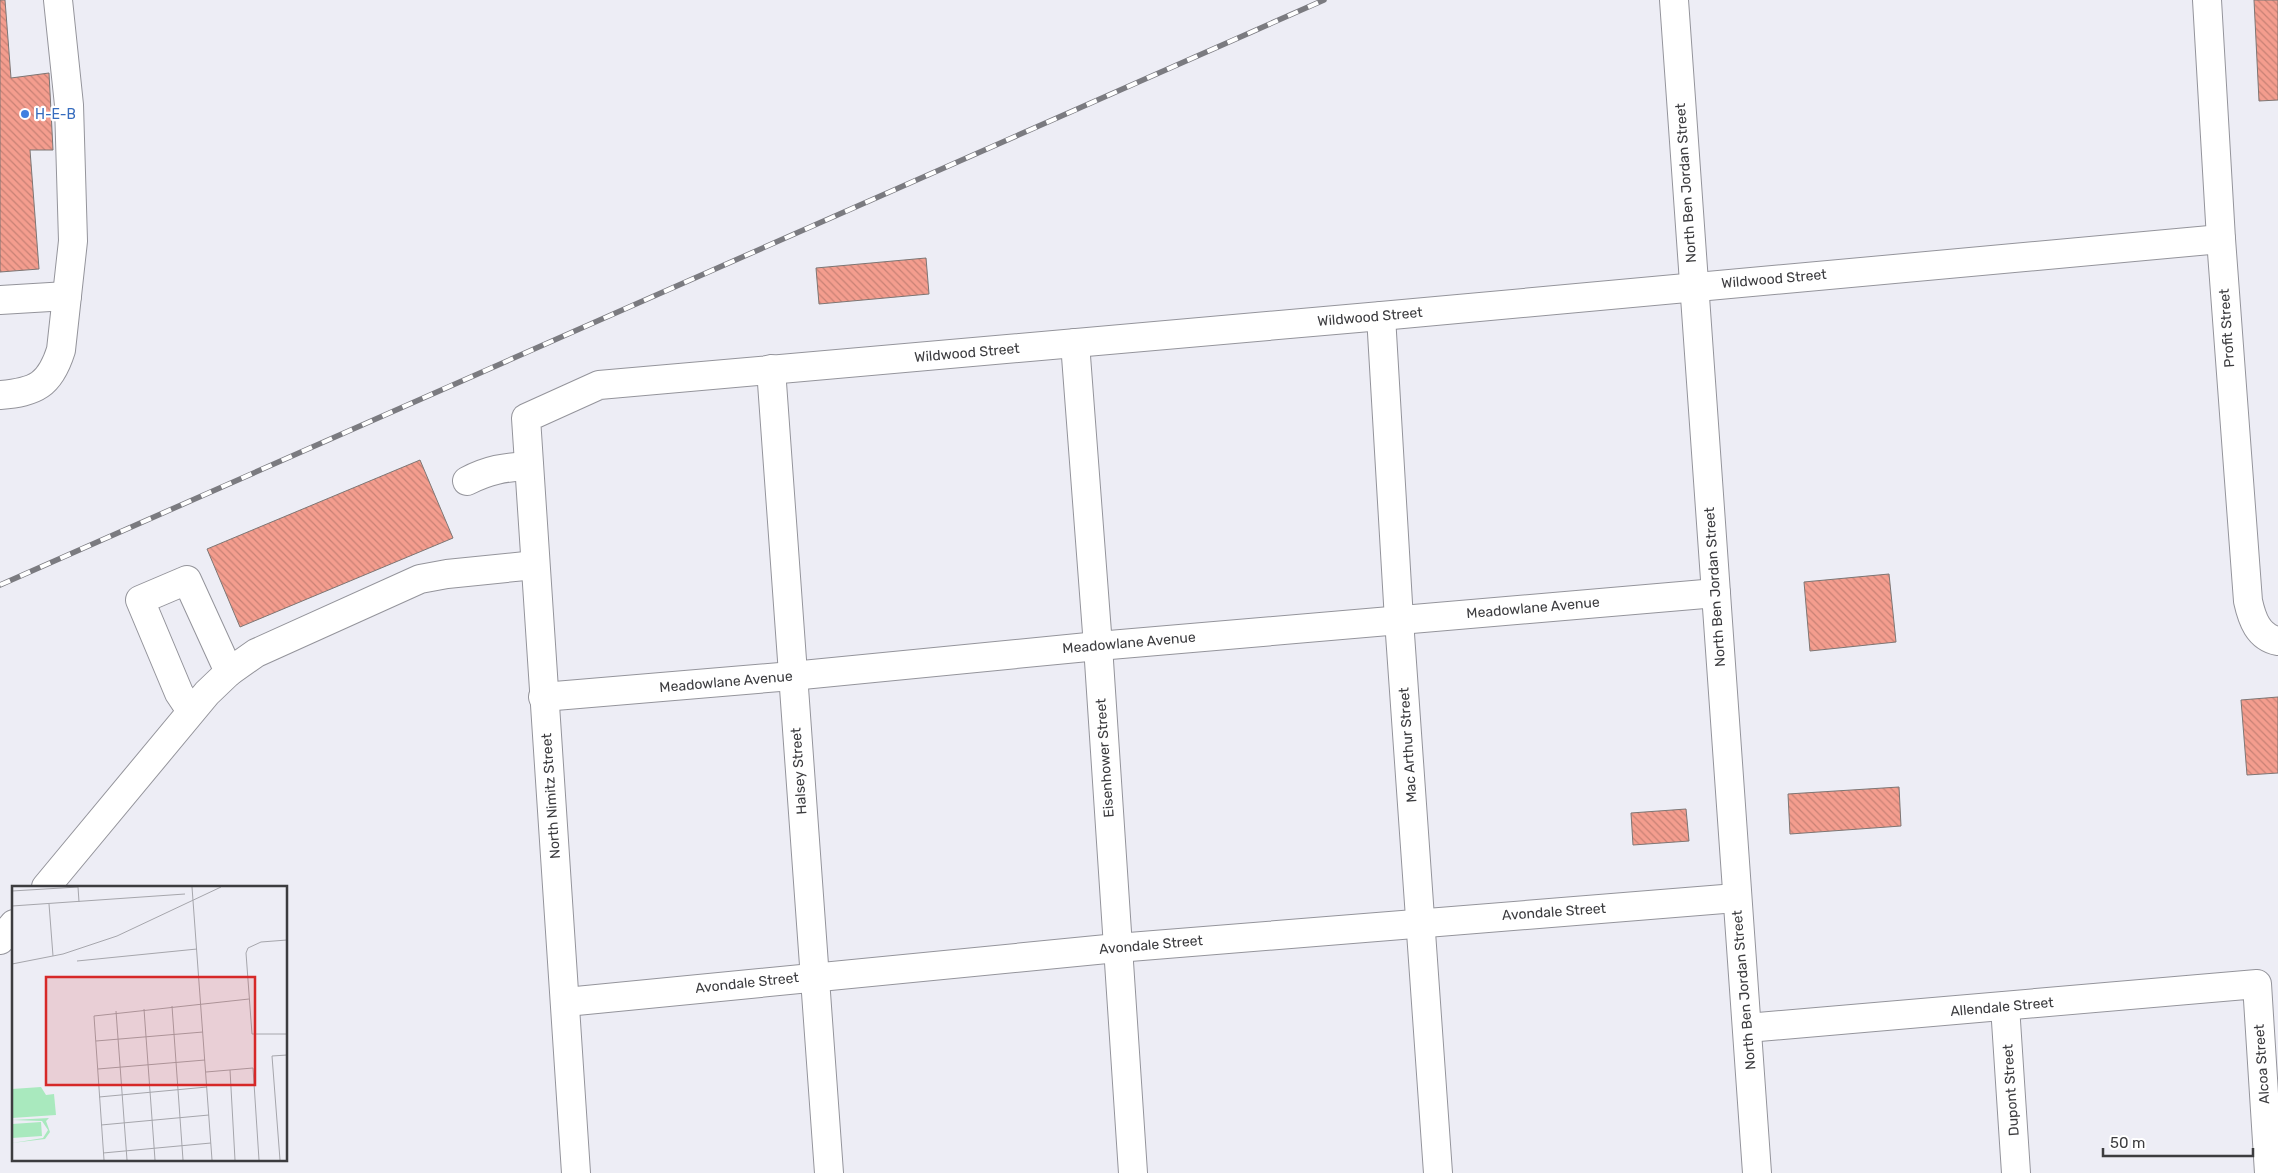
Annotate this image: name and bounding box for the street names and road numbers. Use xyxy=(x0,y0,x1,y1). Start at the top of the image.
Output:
street label: North Ben Jordan Street xyxy=(1672,102,1700,263)
street label: Wildwood Street xyxy=(1721,266,1828,292)
street label: Profit Street xyxy=(2216,287,2238,368)
street label: Wildwood Street xyxy=(1317,304,1424,330)
street label: Wildwood Street xyxy=(914,340,1021,366)
street label: North Ben Jordan Street xyxy=(1701,506,1729,667)
street label: Meadowlane Avenue xyxy=(1466,594,1600,622)
street label: Meadowlane Avenue xyxy=(1062,629,1196,657)
street label: Meadowlane Avenue xyxy=(659,668,793,696)
street label: Mac Arthur Street xyxy=(1395,686,1421,803)
street label: Eisenhower Street xyxy=(1092,697,1118,818)
street label: Halsey Street xyxy=(787,726,811,815)
street label: North Nimitz Street xyxy=(538,732,564,859)
street label: Avondale Street xyxy=(1501,900,1607,924)
street label: North Ben Jordan Street xyxy=(1729,909,1759,1071)
street label: Avondale Street xyxy=(1098,932,1204,958)
street label: Avondale Street xyxy=(694,969,800,997)
street label: Allendale Street xyxy=(1950,994,2055,1020)
street label: Alcoa Street xyxy=(2251,1023,2273,1105)
street label: Dupont Street xyxy=(1999,1043,2023,1137)

